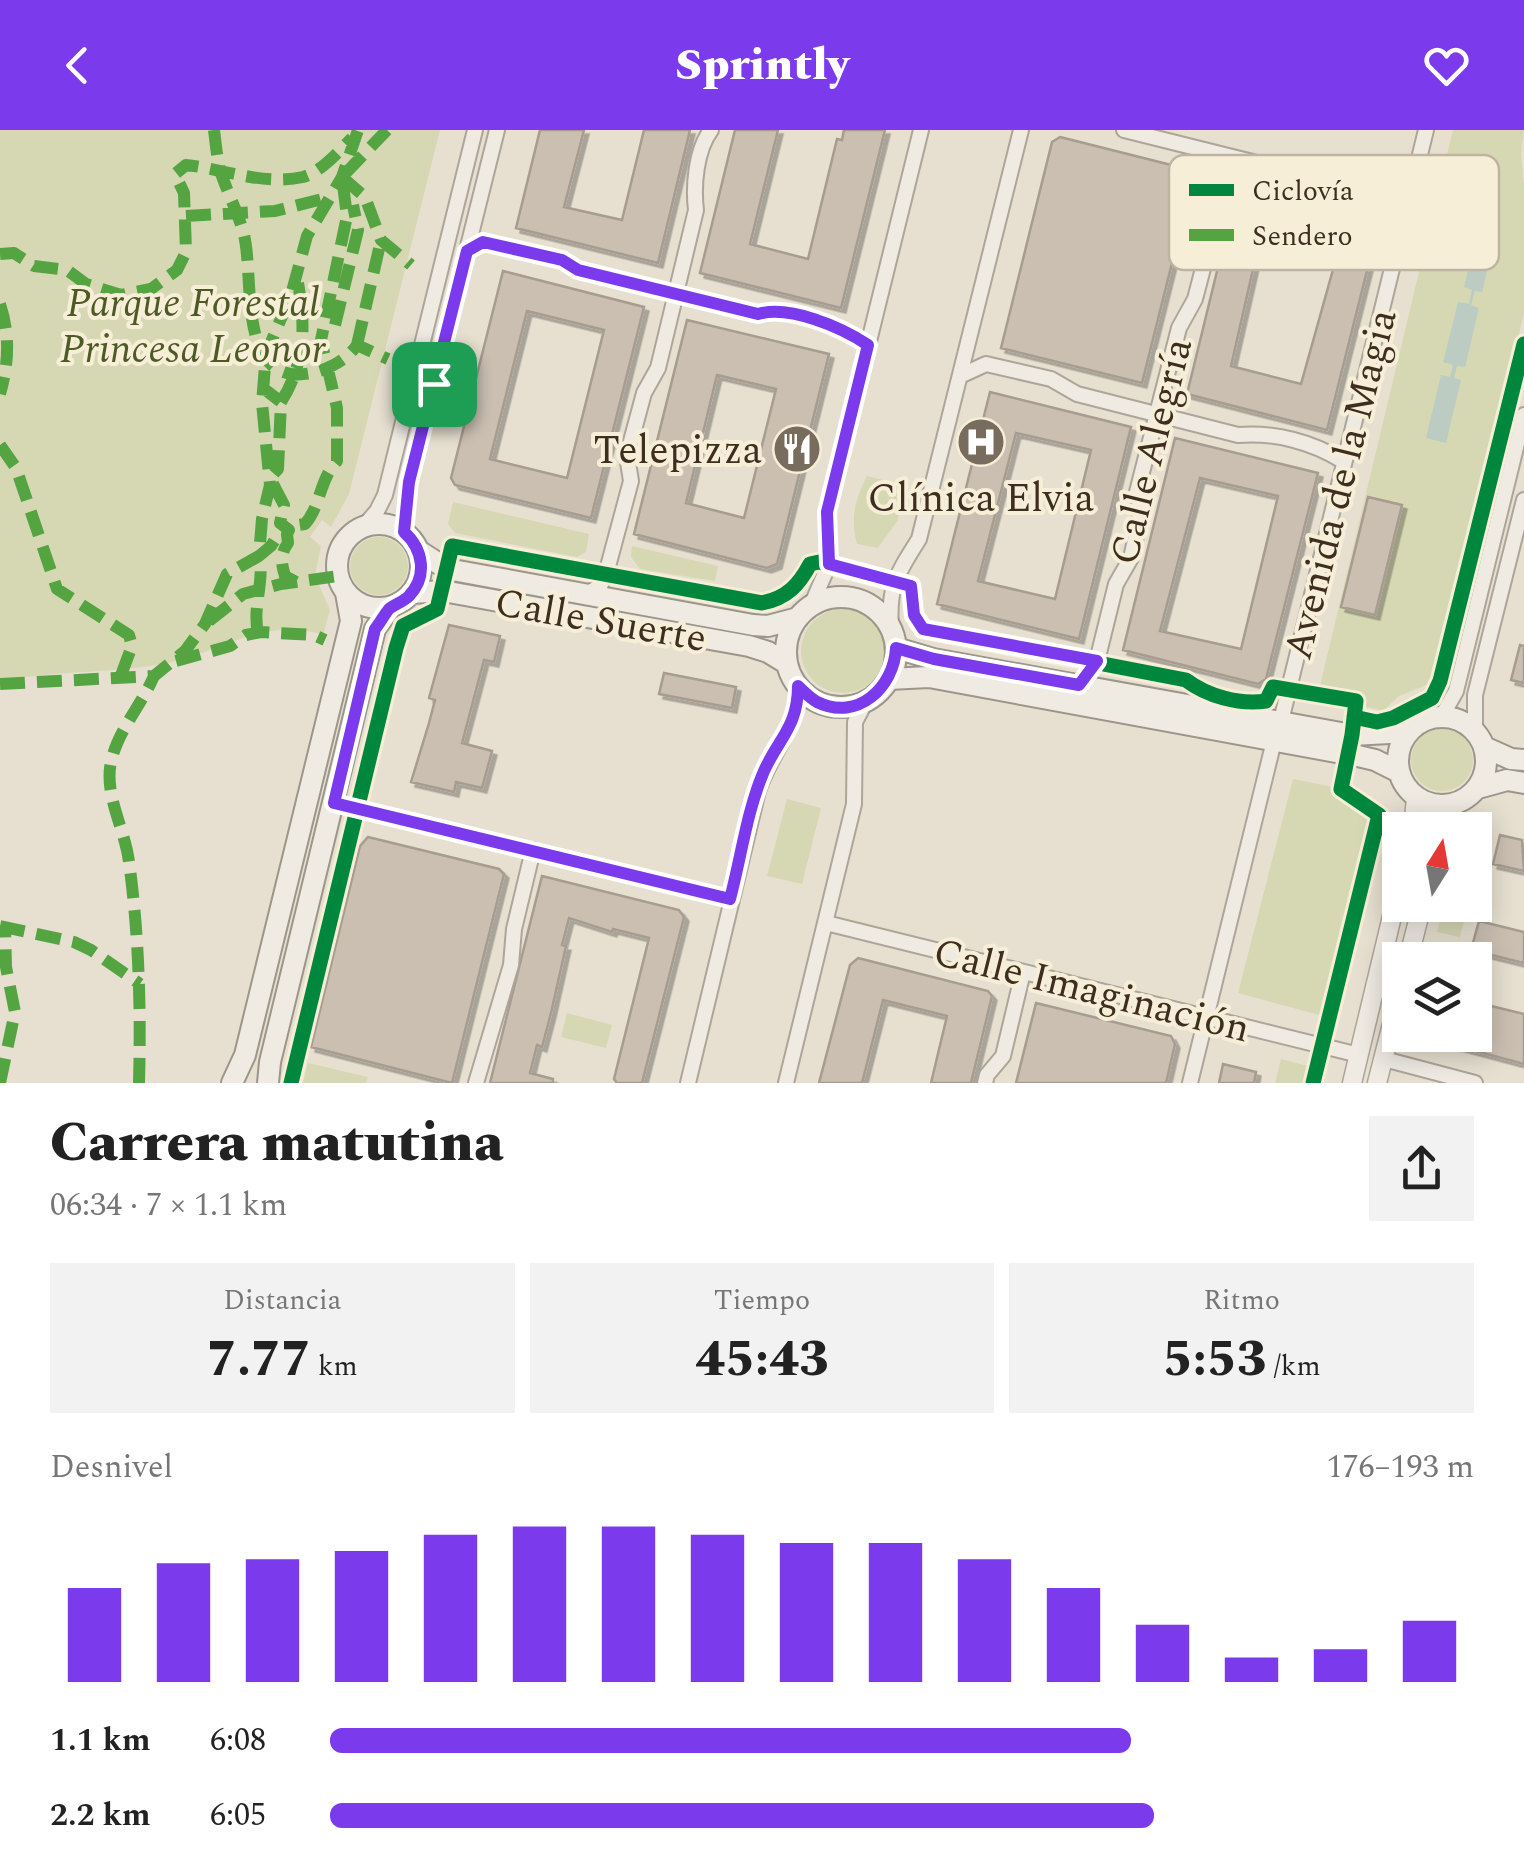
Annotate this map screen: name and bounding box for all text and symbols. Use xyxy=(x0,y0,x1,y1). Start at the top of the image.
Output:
text: Sprintly xyxy=(675,31,849,100)
icon: back xyxy=(50,38,105,93)
icon: heart xyxy=(1419,38,1474,93)
legend xyxy=(1169,155,1499,270)
text: Ciclovía xyxy=(1252,170,1354,213)
text: Sendero xyxy=(1252,215,1353,258)
park label: Parque Forestal Princesa Leonor xyxy=(60,274,327,381)
street label: Avenida de la Magia xyxy=(1268,303,1415,666)
street label: Calle Alegría xyxy=(1095,332,1210,571)
pin xyxy=(392,342,477,427)
icon: arrive xyxy=(407,357,462,412)
hospital icon: Clínica Elvia xyxy=(955,416,1007,468)
place label: Telepizza xyxy=(593,421,762,482)
restaurant icon: Telepizza xyxy=(771,423,823,475)
place label: Clínica Elvia xyxy=(868,469,1095,530)
street label: Calle Suerte xyxy=(490,573,711,670)
north arrow xyxy=(1382,812,1492,922)
map controls xyxy=(1382,812,1492,1052)
street label: Calle Imaginación xyxy=(927,923,1256,1060)
button: layers xyxy=(1382,942,1492,1052)
text: Carrera matutina xyxy=(50,1102,503,1185)
button: share xyxy=(1369,1116,1474,1221)
text: 06:34 · 7 × 1.1 km xyxy=(50,1181,287,1230)
text: Distancia xyxy=(223,1279,341,1322)
text: Tiempo xyxy=(714,1279,810,1322)
text: Ritmo xyxy=(1203,1279,1280,1322)
text: 7.77 xyxy=(207,1322,311,1398)
text: 45:43 xyxy=(695,1322,829,1398)
text: 5:53 xyxy=(1163,1322,1267,1398)
text: km xyxy=(311,1345,358,1388)
text: /km xyxy=(1267,1345,1321,1388)
text: Desnivel xyxy=(50,1443,173,1492)
text: 176–193 m xyxy=(1326,1443,1474,1492)
text: 1.1 km xyxy=(50,1716,151,1765)
text: 6:08 xyxy=(210,1716,266,1765)
text: 2.2 km xyxy=(50,1791,151,1840)
text: 6:05 xyxy=(210,1791,266,1840)

